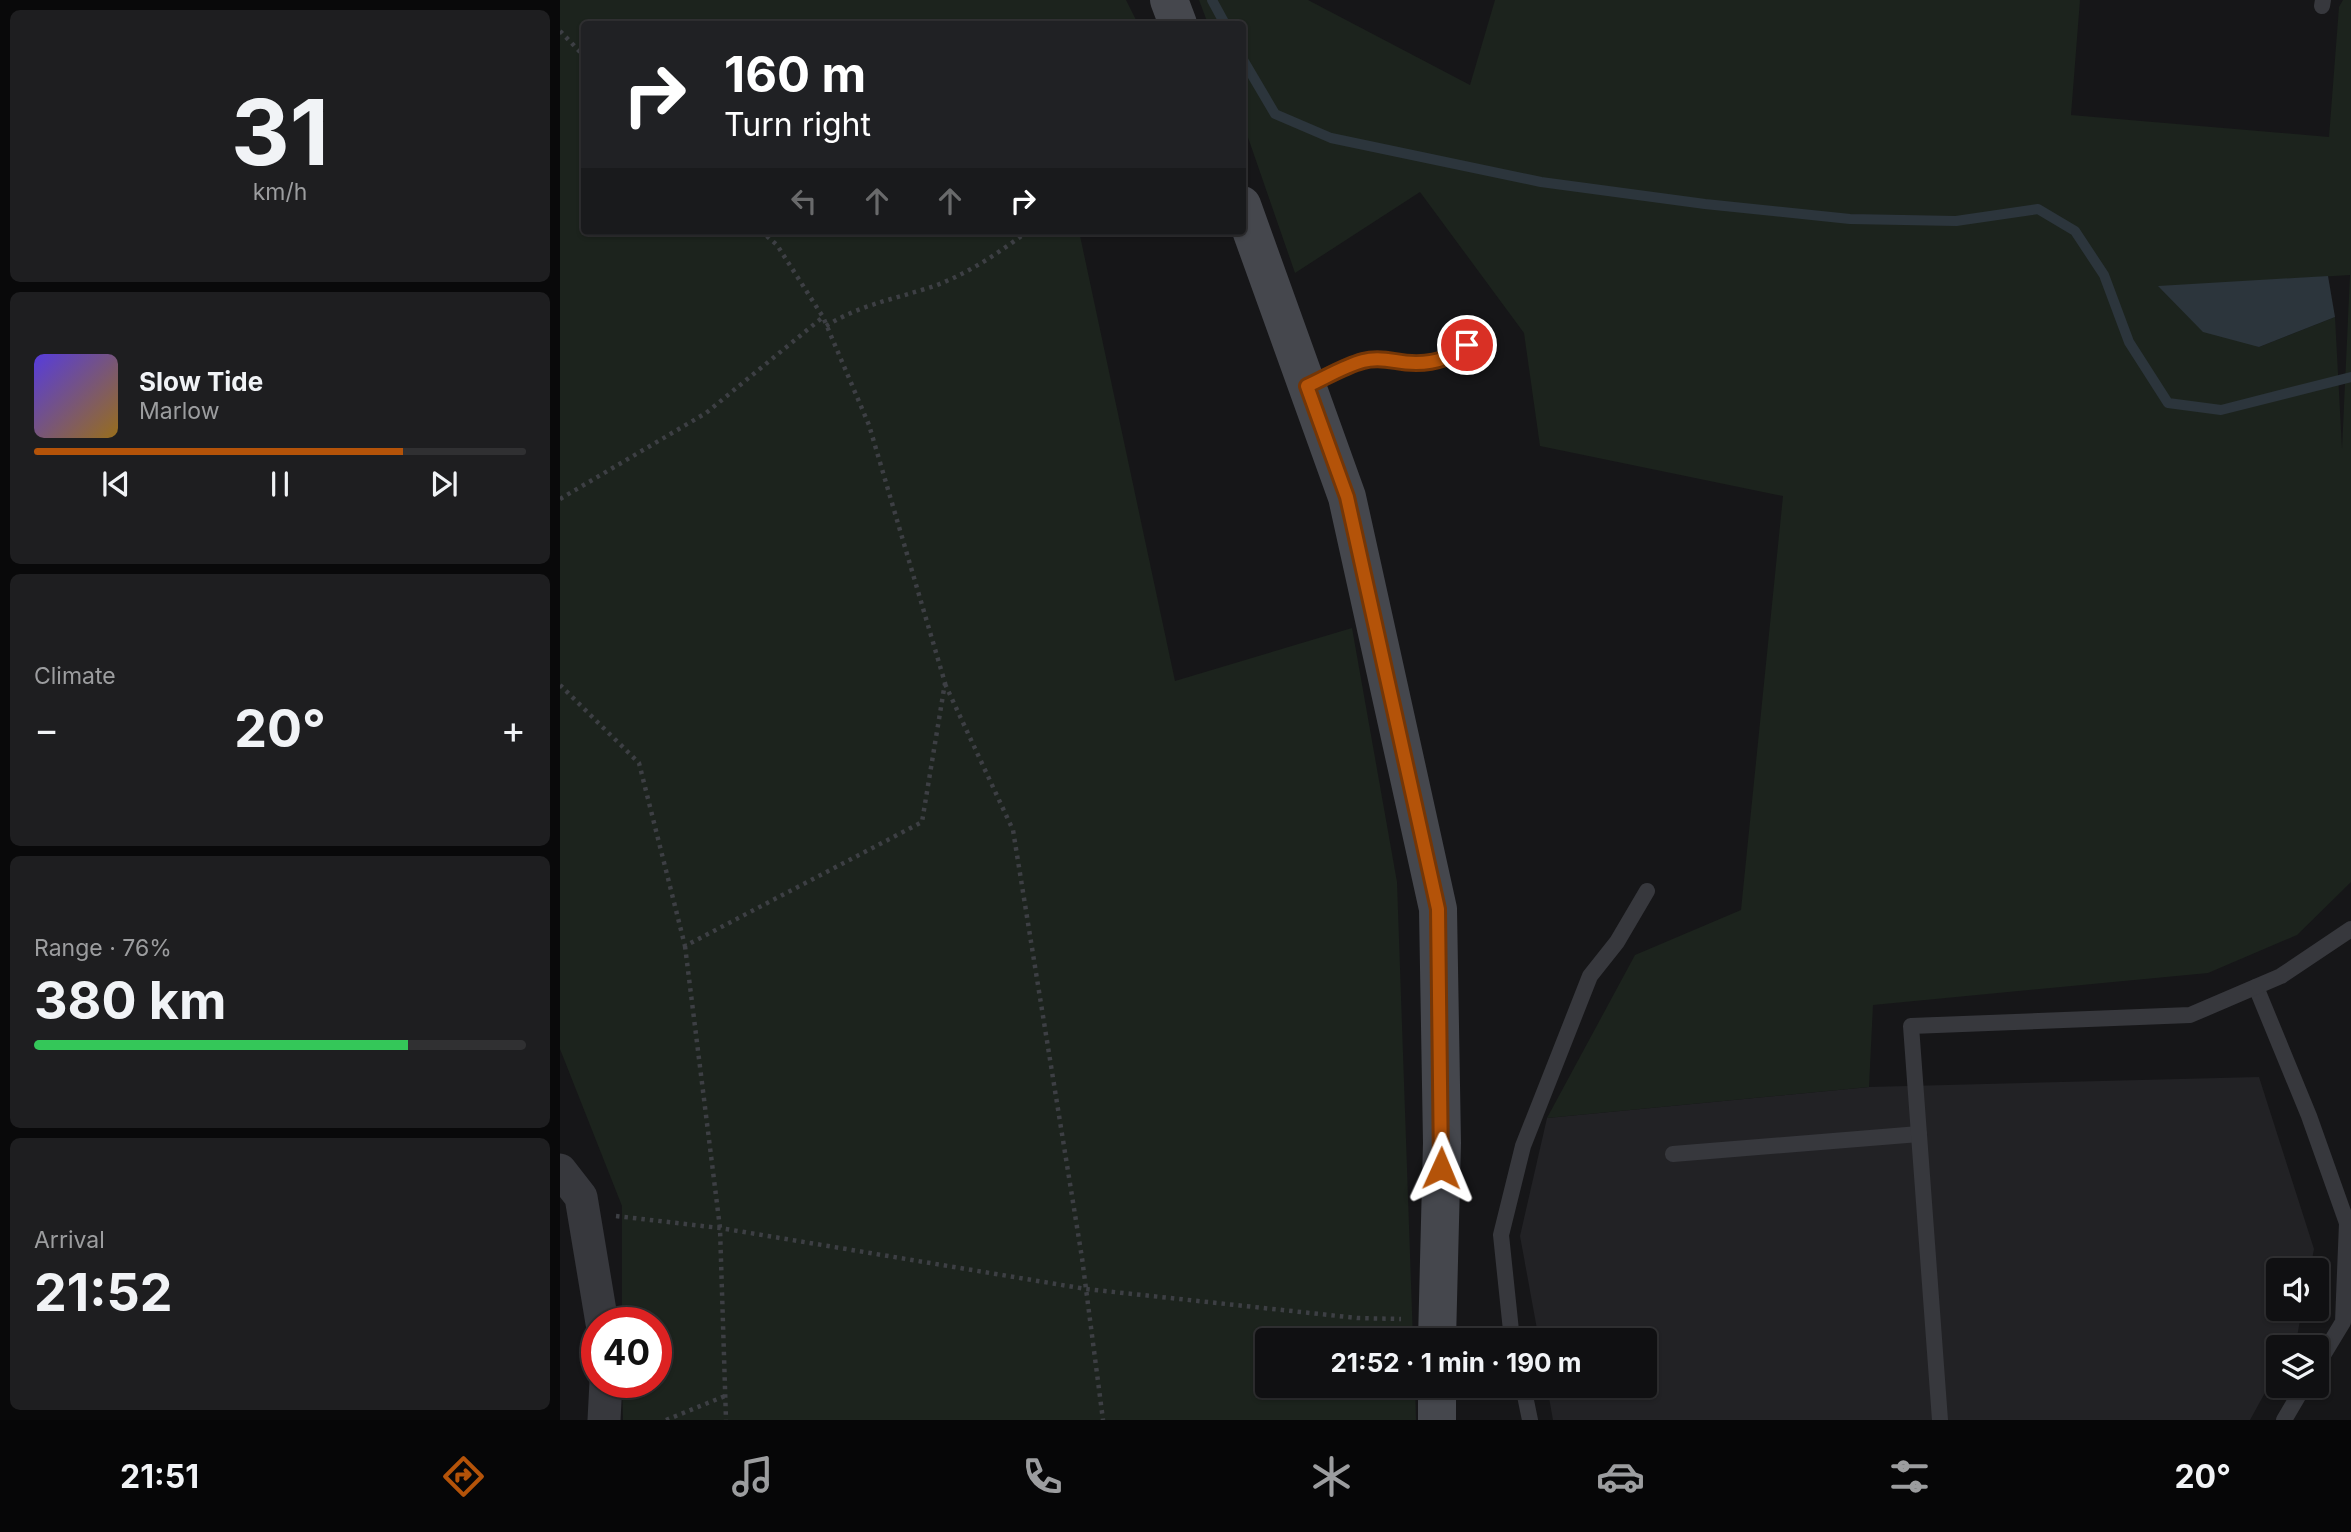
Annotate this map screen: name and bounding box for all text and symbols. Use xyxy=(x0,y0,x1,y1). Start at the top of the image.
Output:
text: 160 m xyxy=(724,45,866,104)
icon: right xyxy=(609,49,700,140)
text: 31 xyxy=(231,77,329,187)
text: Turn right xyxy=(724,105,871,144)
text: km/h xyxy=(253,178,307,206)
icon: left xyxy=(785,182,823,220)
icon: ahead xyxy=(858,182,896,220)
icon: ahead xyxy=(931,182,969,220)
icon: right xyxy=(1004,182,1042,220)
pin xyxy=(1437,315,1497,375)
icon: arrive xyxy=(1448,326,1486,364)
text: Slow Tide xyxy=(139,366,263,397)
text: Marlow xyxy=(139,397,219,425)
icon: previous xyxy=(97,465,135,503)
icon: pause xyxy=(261,465,299,503)
icon: next xyxy=(425,465,463,503)
text: Climate xyxy=(34,662,116,690)
text: 20° xyxy=(234,697,326,760)
text: − xyxy=(34,706,59,752)
text: + xyxy=(501,706,526,752)
text: Range · 76% xyxy=(34,934,172,962)
text: 380 km xyxy=(34,969,226,1032)
position arrow xyxy=(1404,1131,1478,1205)
text: Arrival xyxy=(34,1226,105,1254)
map controls xyxy=(2266,1258,2329,1398)
button: sound xyxy=(2266,1258,2329,1321)
text: 21:52 xyxy=(34,1261,173,1324)
speed limit sign: 40 xyxy=(581,1307,672,1398)
button: layers xyxy=(2266,1335,2329,1398)
text: 21:52 · 1 min · 190 m xyxy=(1330,1347,1582,1378)
icon: directions xyxy=(439,1452,488,1501)
icon: music xyxy=(728,1452,777,1501)
icon: phone xyxy=(1018,1452,1067,1501)
icon: climate xyxy=(1307,1452,1356,1501)
icon: car xyxy=(1596,1452,1645,1501)
icon: filters xyxy=(1885,1452,1934,1501)
text: 21:51 xyxy=(120,1457,199,1496)
text: 20° xyxy=(2174,1457,2231,1496)

